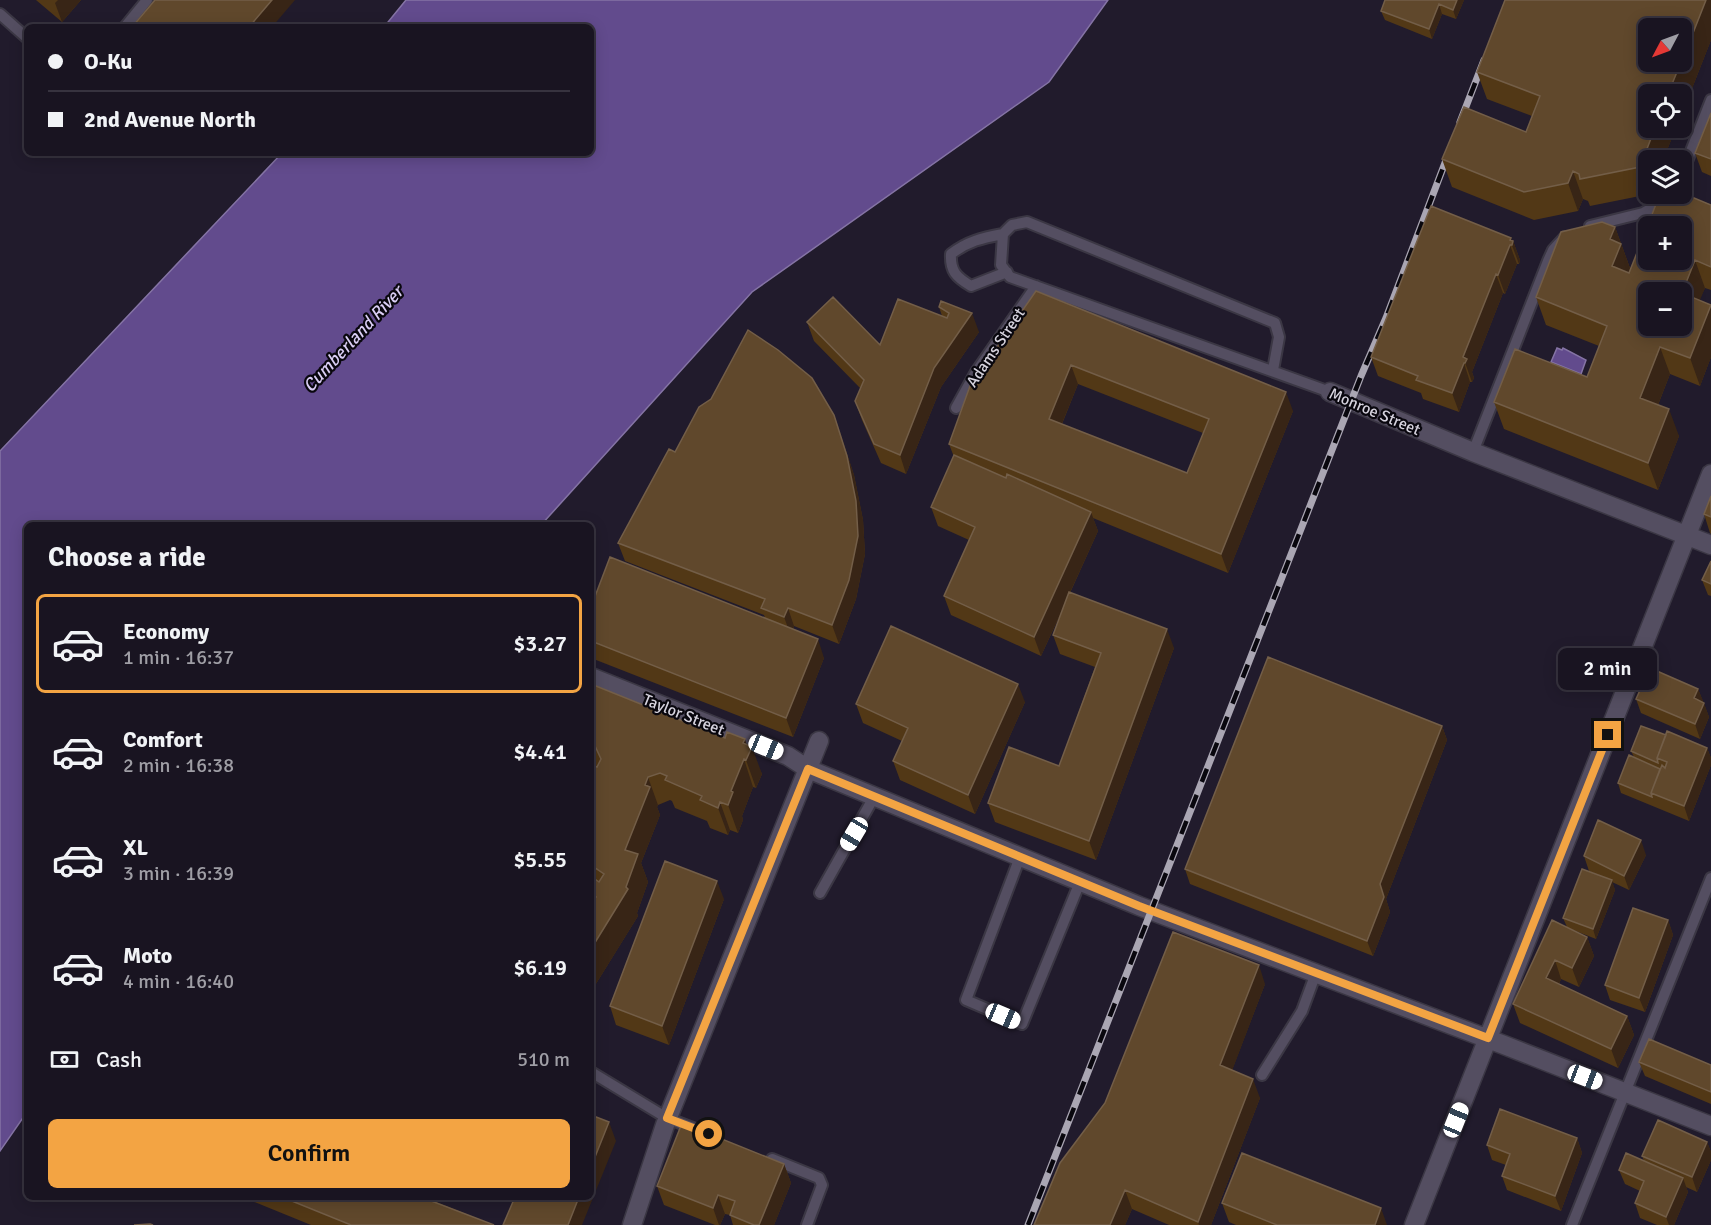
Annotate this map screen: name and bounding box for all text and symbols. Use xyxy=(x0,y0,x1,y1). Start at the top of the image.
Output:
north arrow xyxy=(1638,18,1692,72)
map controls xyxy=(1638,18,1692,336)
text: O-Ku xyxy=(84,48,132,75)
button: locate xyxy=(1638,84,1692,138)
text: 2nd Avenue North xyxy=(84,106,256,133)
button: layers xyxy=(1638,150,1692,204)
button: + xyxy=(1638,216,1692,270)
water label: Cumberland River xyxy=(298,280,409,397)
button: − xyxy=(1638,282,1692,336)
street label: Adams Street xyxy=(962,304,1030,391)
street label: Monroe Street xyxy=(1326,384,1424,440)
text: Choose a ride xyxy=(48,541,206,574)
icon: car xyxy=(51,617,105,671)
text: Economy xyxy=(123,618,209,645)
text: $3.27 xyxy=(513,630,567,657)
text: 1 min · 16:37 xyxy=(123,645,234,670)
callout: 2 min xyxy=(1558,648,1658,690)
text: 2 min xyxy=(1584,656,1631,681)
street label: Taylor Street xyxy=(640,690,728,740)
route end xyxy=(1594,721,1621,748)
icon: car xyxy=(51,725,105,779)
text: Comfort xyxy=(123,726,203,753)
car xyxy=(746,732,786,762)
text: $4.41 xyxy=(513,738,567,765)
text: 2 min · 16:38 xyxy=(123,753,234,778)
car xyxy=(837,814,871,854)
icon: car xyxy=(51,833,105,887)
text: XL xyxy=(123,834,148,861)
text: $5.55 xyxy=(513,846,567,873)
text: 3 min · 16:39 xyxy=(123,861,234,886)
icon: car xyxy=(51,941,105,995)
text: Moto xyxy=(123,942,172,969)
text: $6.19 xyxy=(513,954,567,981)
text: 4 min · 16:40 xyxy=(123,969,234,994)
car xyxy=(983,1001,1023,1031)
icon: cash xyxy=(48,1043,81,1076)
text: Cash xyxy=(96,1046,142,1073)
text: 510 m xyxy=(517,1047,570,1072)
car xyxy=(1565,1062,1605,1092)
car xyxy=(1441,1100,1471,1140)
button: Confirm xyxy=(48,1119,570,1188)
route start xyxy=(695,1120,722,1147)

